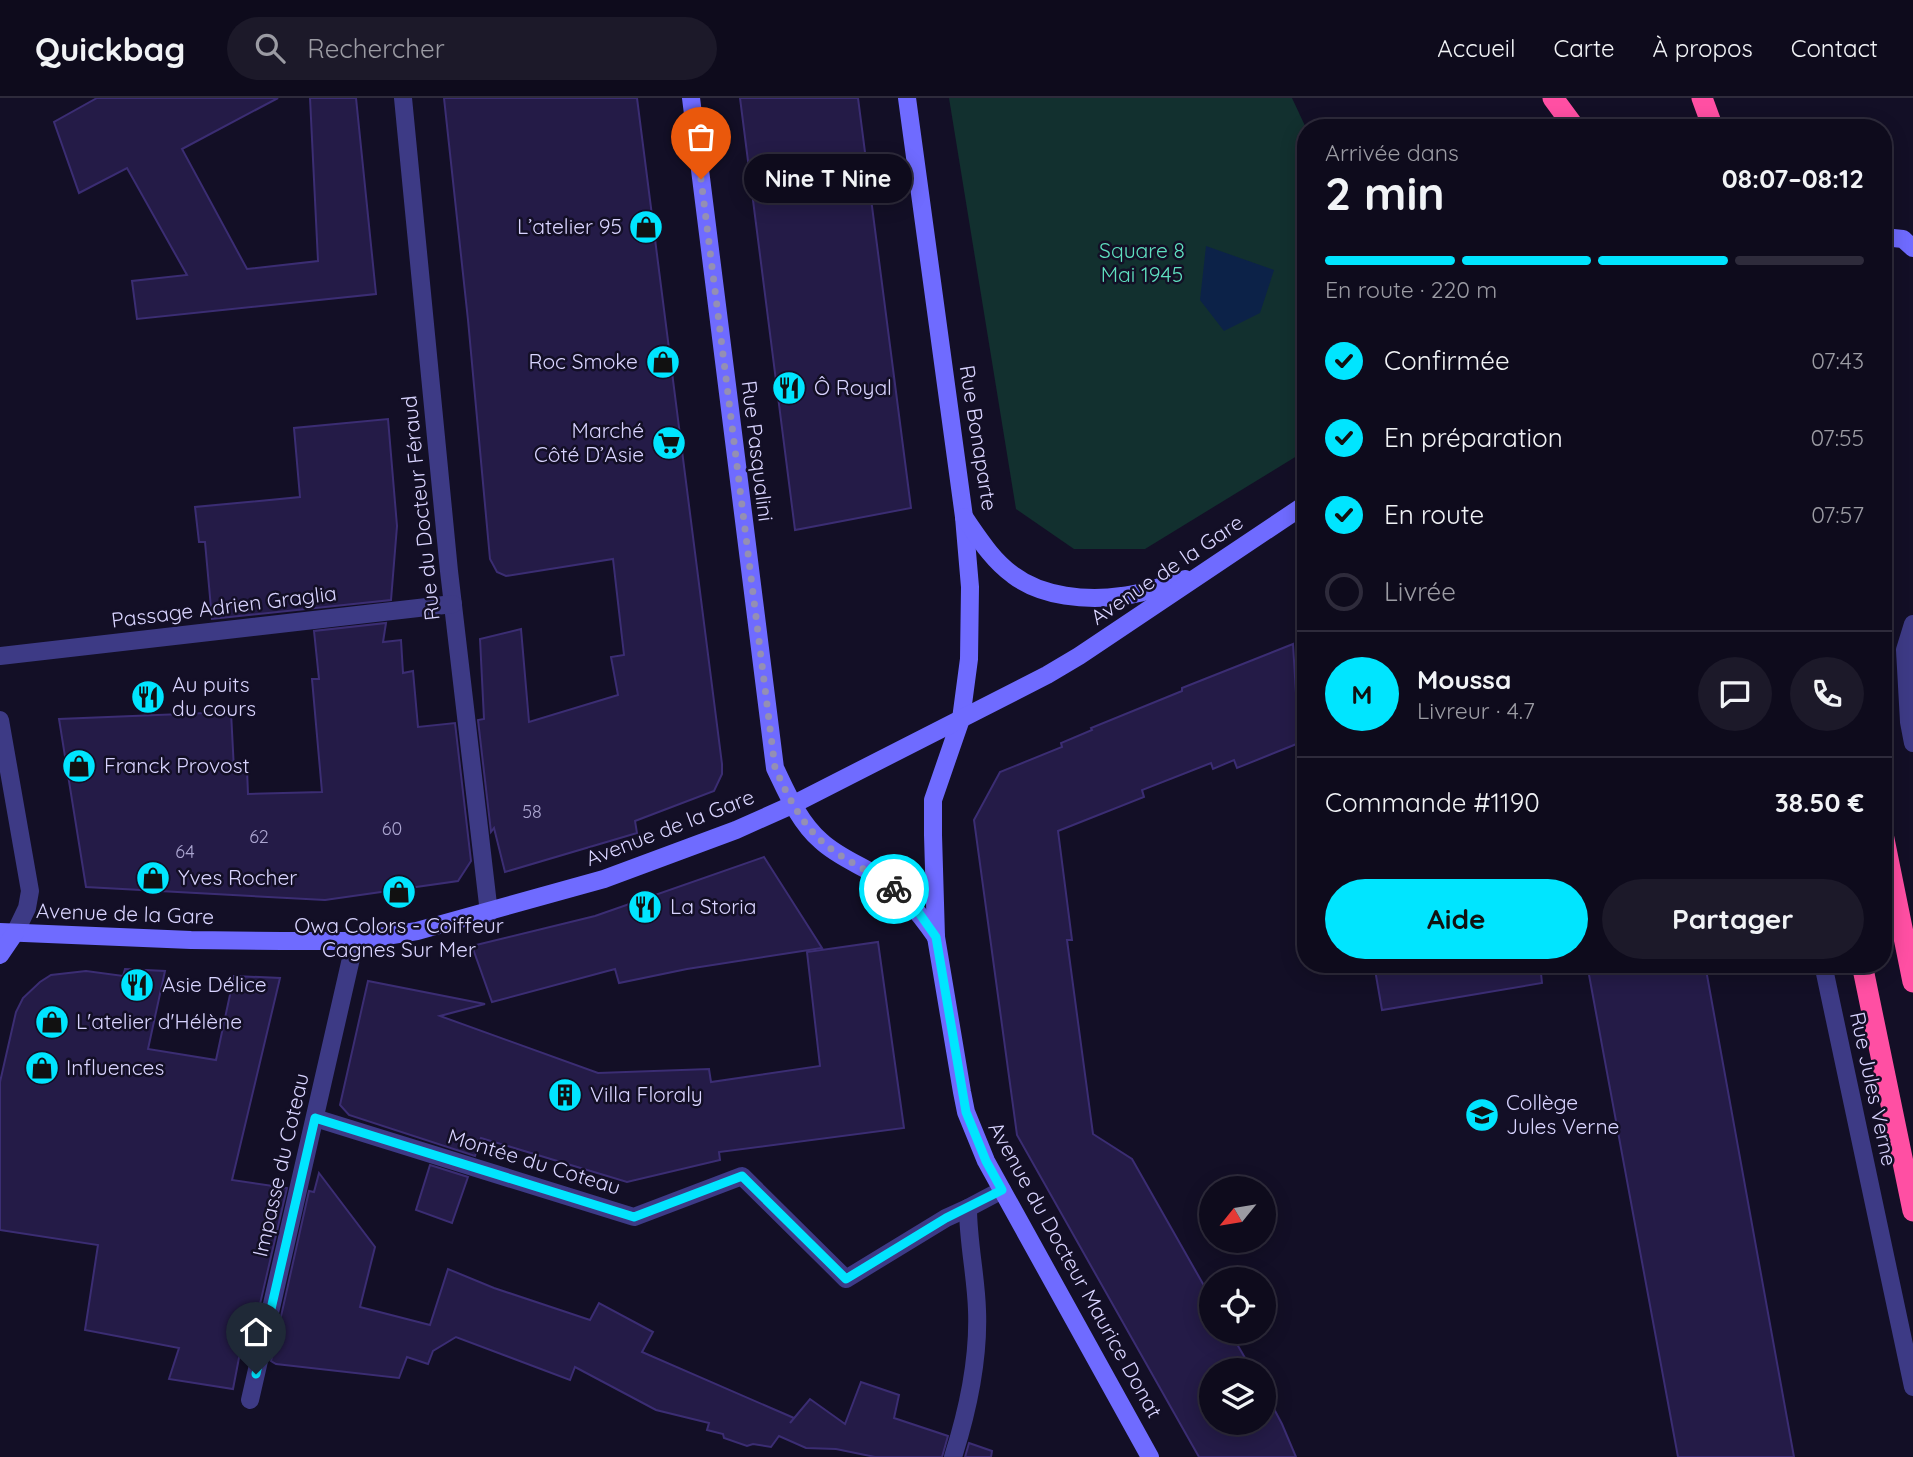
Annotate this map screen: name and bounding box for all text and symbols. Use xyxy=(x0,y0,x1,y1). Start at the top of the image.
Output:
search box xyxy=(227,17,717,80)
text: Quickbag xyxy=(35,28,185,69)
icon: search xyxy=(251,29,289,67)
text: Rechercher xyxy=(307,32,445,65)
text: Accueil xyxy=(1437,33,1516,63)
text: Carte xyxy=(1554,33,1615,63)
text: À propos xyxy=(1653,33,1753,63)
text: Contact xyxy=(1791,33,1878,63)
pin xyxy=(671,107,731,179)
icon: bag xyxy=(682,118,720,156)
text: Arrivée dans xyxy=(1325,138,1459,167)
callout: Nine T Nine xyxy=(743,154,911,204)
text: 08:07–08:12 xyxy=(1722,162,1864,195)
text: Nine T Nine xyxy=(765,164,891,193)
text: 2 min xyxy=(1325,164,1445,222)
shop icon: L’atelier 95 xyxy=(627,208,665,246)
place label: L’atelier 95 xyxy=(517,213,622,239)
park label: Square 8 Mai 1945 xyxy=(1099,237,1185,287)
text: En route · 220 m xyxy=(1325,275,1497,304)
icon: check xyxy=(1325,342,1363,380)
shop icon: Roc Smoke xyxy=(644,343,682,381)
text: Confirmée xyxy=(1384,344,1510,377)
text: 07:43 xyxy=(1811,346,1864,375)
place label: Roc Smoke xyxy=(528,348,638,374)
street label: Rue Bonaparte xyxy=(955,363,1003,512)
restaurant icon: Ô Royal xyxy=(770,369,808,407)
place label: Ô Royal xyxy=(814,374,892,400)
street label: Rue Pasqualini xyxy=(736,379,780,523)
street label: Rue du Docteur Féraud xyxy=(395,394,445,622)
place label: Marché Côté D’Asie xyxy=(534,417,644,467)
icon: check xyxy=(1325,419,1363,457)
text: En préparation xyxy=(1384,421,1563,454)
text: 07:55 xyxy=(1810,423,1864,452)
supermarket icon: Marché Côté D’Asie xyxy=(650,424,688,462)
icon: check xyxy=(1325,496,1363,534)
text: En route xyxy=(1384,498,1484,531)
text: 07:57 xyxy=(1811,500,1864,529)
street label: Avenue de la Gare xyxy=(1085,509,1248,630)
text: Livrée xyxy=(1384,575,1456,608)
street label: Passage Adrien Graglia xyxy=(110,579,338,633)
button: chat xyxy=(1698,657,1772,731)
button: phone xyxy=(1790,657,1864,731)
text: Moussa xyxy=(1417,663,1511,696)
place label: Au puits du cours xyxy=(172,671,256,721)
restaurant icon: Au puits du cours xyxy=(129,678,167,716)
text: M xyxy=(1351,678,1373,711)
text: Livreur · 4.7 xyxy=(1417,696,1535,725)
shop icon: Franck Provost xyxy=(60,747,98,785)
place label: Franck Provost xyxy=(104,752,250,778)
street label: Avenue de la Gare xyxy=(582,783,758,871)
text: Commande #1190 xyxy=(1325,786,1540,819)
text: 38.50 € xyxy=(1775,786,1864,819)
house number: 58 xyxy=(522,800,542,823)
house number: 60 xyxy=(382,817,402,840)
house number: 62 xyxy=(249,825,269,848)
house number: 64 xyxy=(175,840,195,863)
courier xyxy=(859,854,929,924)
shop icon: Yves Rocher xyxy=(134,859,172,897)
place label: Yves Rocher xyxy=(178,864,297,890)
icon: bike xyxy=(875,870,913,908)
shop icon: Owa Colors - Coiffeur Cagnes Sur Mer xyxy=(380,873,418,911)
button: Aide xyxy=(1325,879,1588,959)
button: Partager xyxy=(1602,879,1864,959)
restaurant icon: La Storia xyxy=(626,888,664,926)
place label: La Storia xyxy=(670,893,756,919)
street label: Avenue de la Gare xyxy=(35,897,215,929)
place label: Owa Colors - Coiffeur Cagnes Sur Mer xyxy=(294,912,504,962)
restaurant icon: Asie Délice xyxy=(118,966,156,1004)
place label: Asie Délice xyxy=(162,971,267,997)
shop icon: L'atelier d'Hélène xyxy=(33,1003,71,1041)
place label: L'atelier d'Hélène xyxy=(76,1008,242,1034)
street label: Rue Jules Verne xyxy=(1845,1009,1903,1168)
shop icon: Influences xyxy=(23,1049,61,1087)
place label: Influences xyxy=(66,1054,164,1080)
street label: Impasse du Coteau xyxy=(246,1070,314,1259)
building icon: Villa Floraly xyxy=(546,1076,584,1114)
place label: Villa Floraly xyxy=(590,1081,703,1107)
place label: Collège Jules Verne xyxy=(1506,1089,1619,1139)
school or university icon: Collège Jules Verne xyxy=(1463,1096,1501,1134)
street label: Avenue du Docteur Maurice Donat xyxy=(983,1117,1168,1422)
street label: Montée du Coteau xyxy=(445,1122,624,1200)
north arrow xyxy=(1199,1176,1276,1253)
map controls xyxy=(1199,1176,1276,1435)
button: locate xyxy=(1199,1267,1276,1344)
pin xyxy=(226,1302,286,1374)
icon: home xyxy=(237,1313,275,1351)
button: layers xyxy=(1199,1358,1276,1435)

